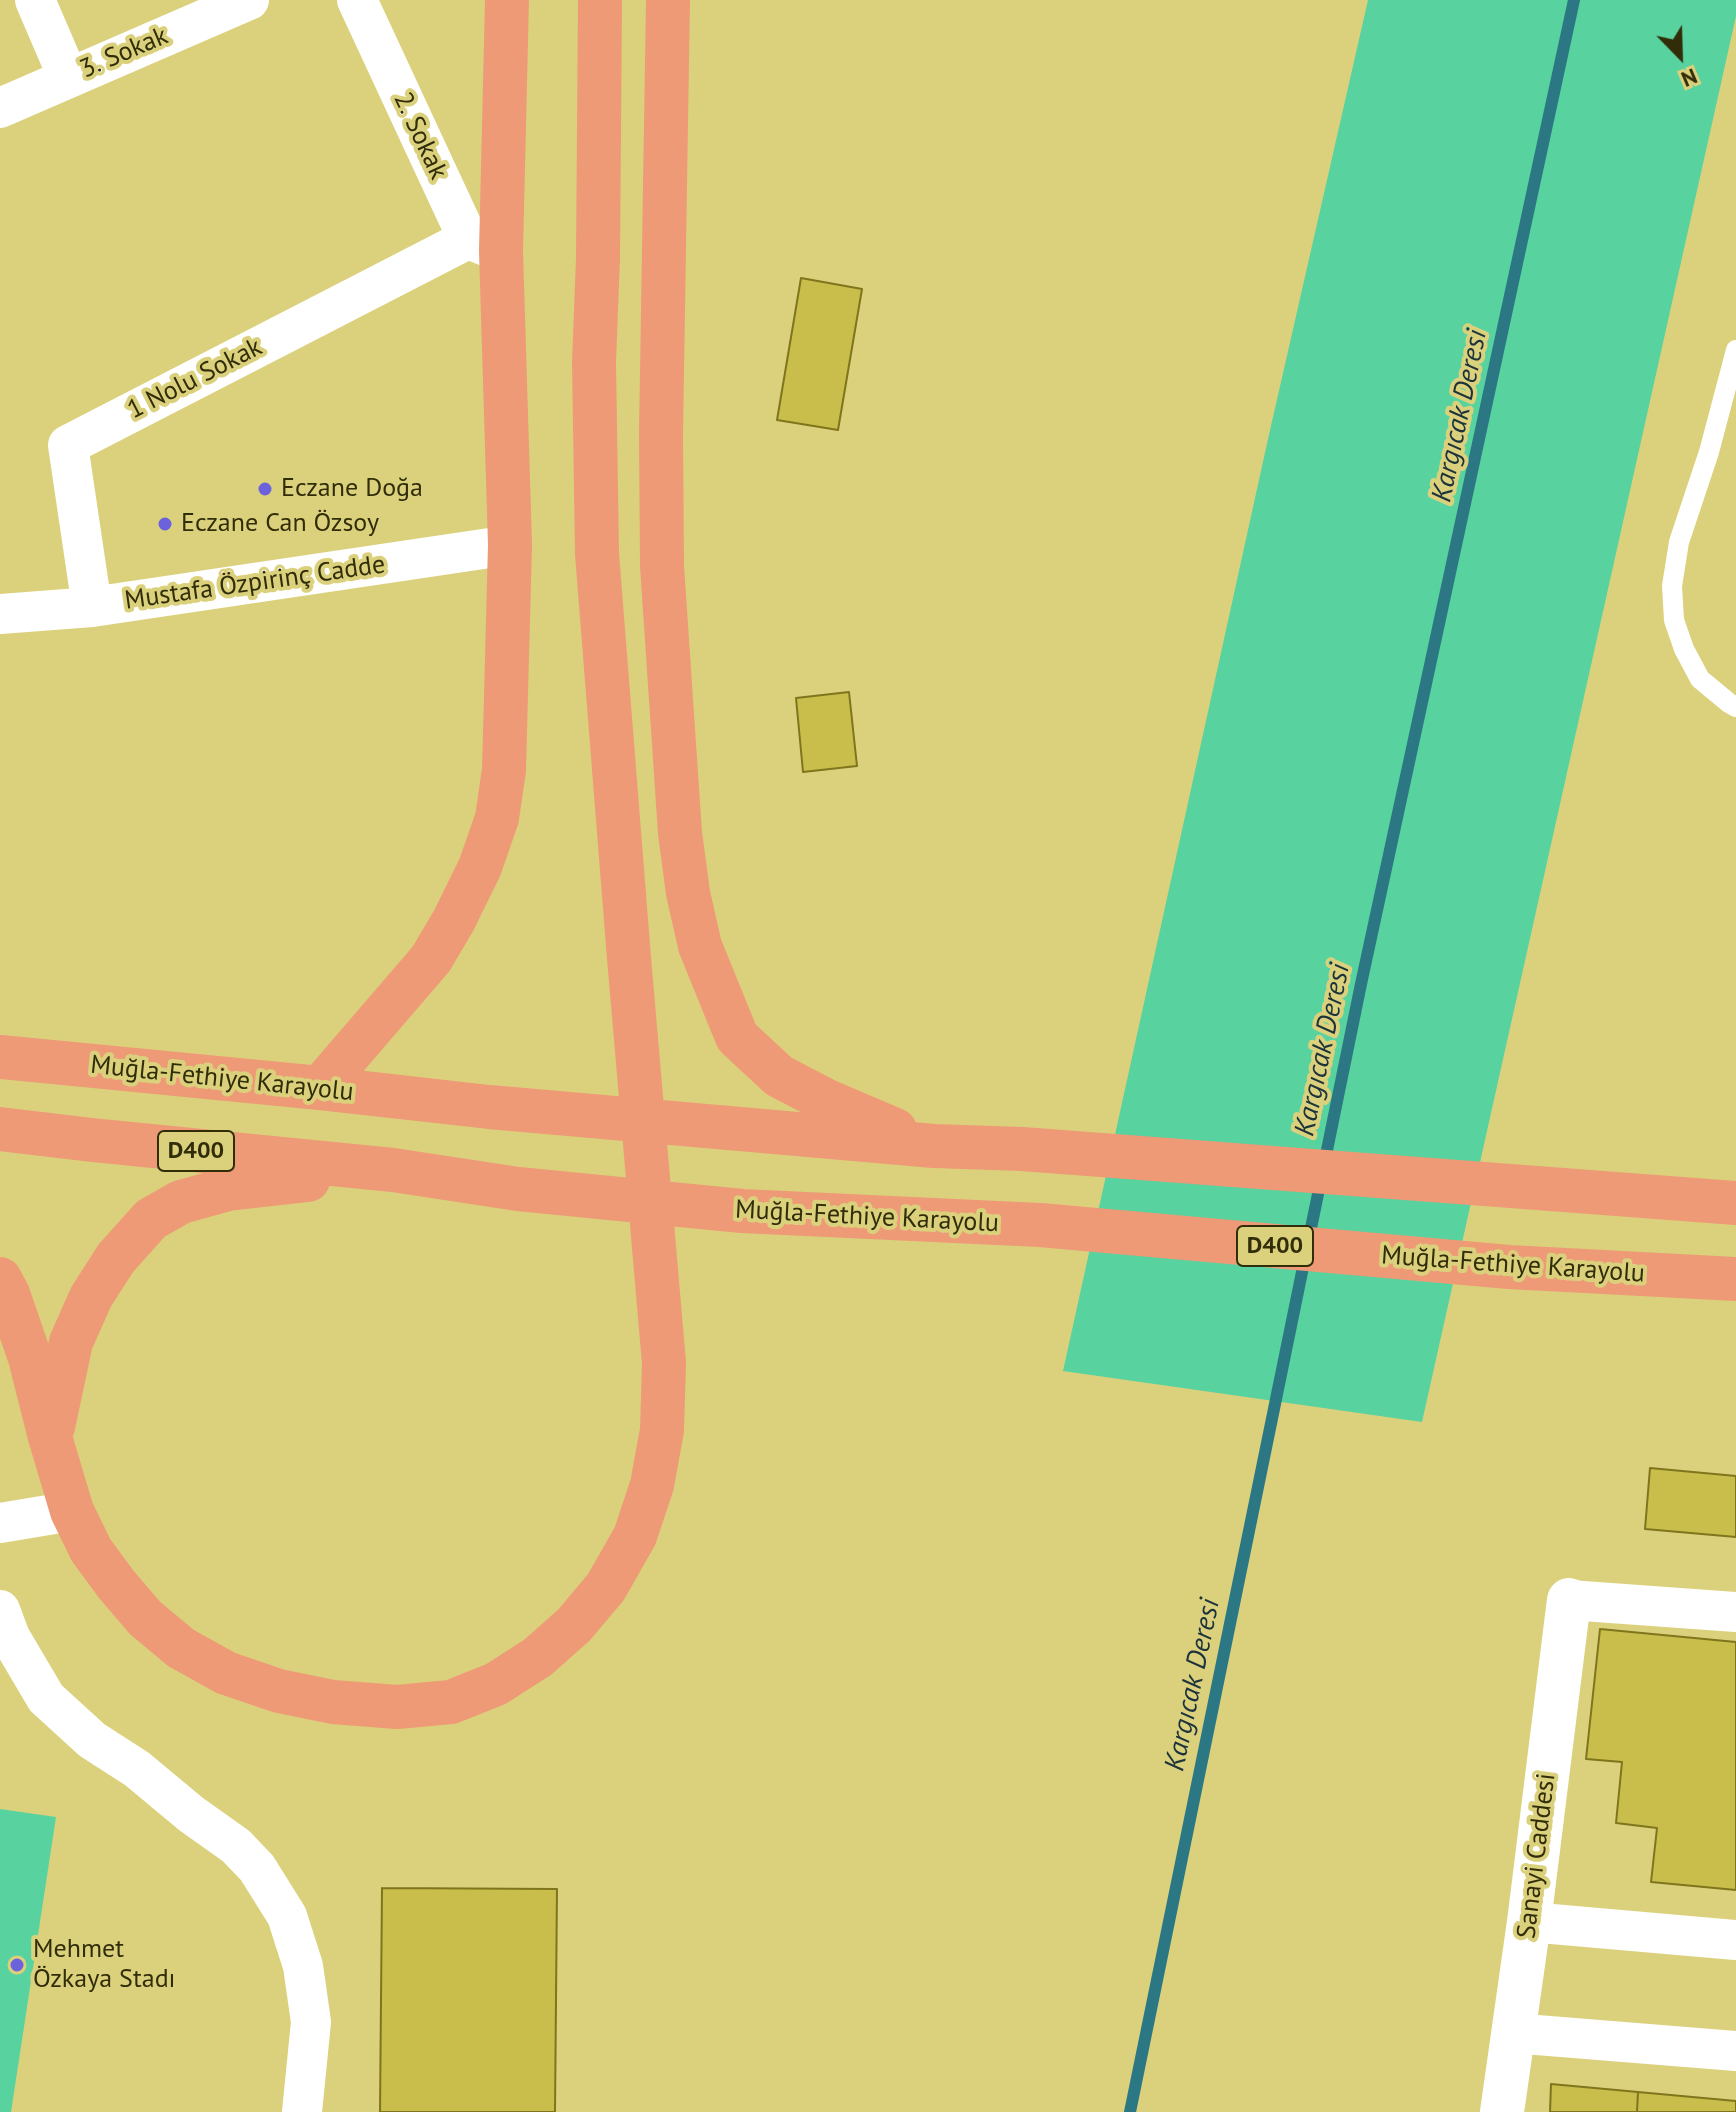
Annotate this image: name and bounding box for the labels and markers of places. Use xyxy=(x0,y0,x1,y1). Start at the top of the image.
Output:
place label: Eczane Doğa xyxy=(281,473,423,505)
marker: Eczane Doğa xyxy=(256,480,274,498)
place label: Eczane Can Özsoy xyxy=(181,508,379,540)
marker: Eczane Can Özsoy xyxy=(156,515,174,533)
place label: Mehmet Özkaya Stadı xyxy=(33,1934,176,1996)
marker: Mehmet Özkaya Stadı xyxy=(8,1956,26,1974)

